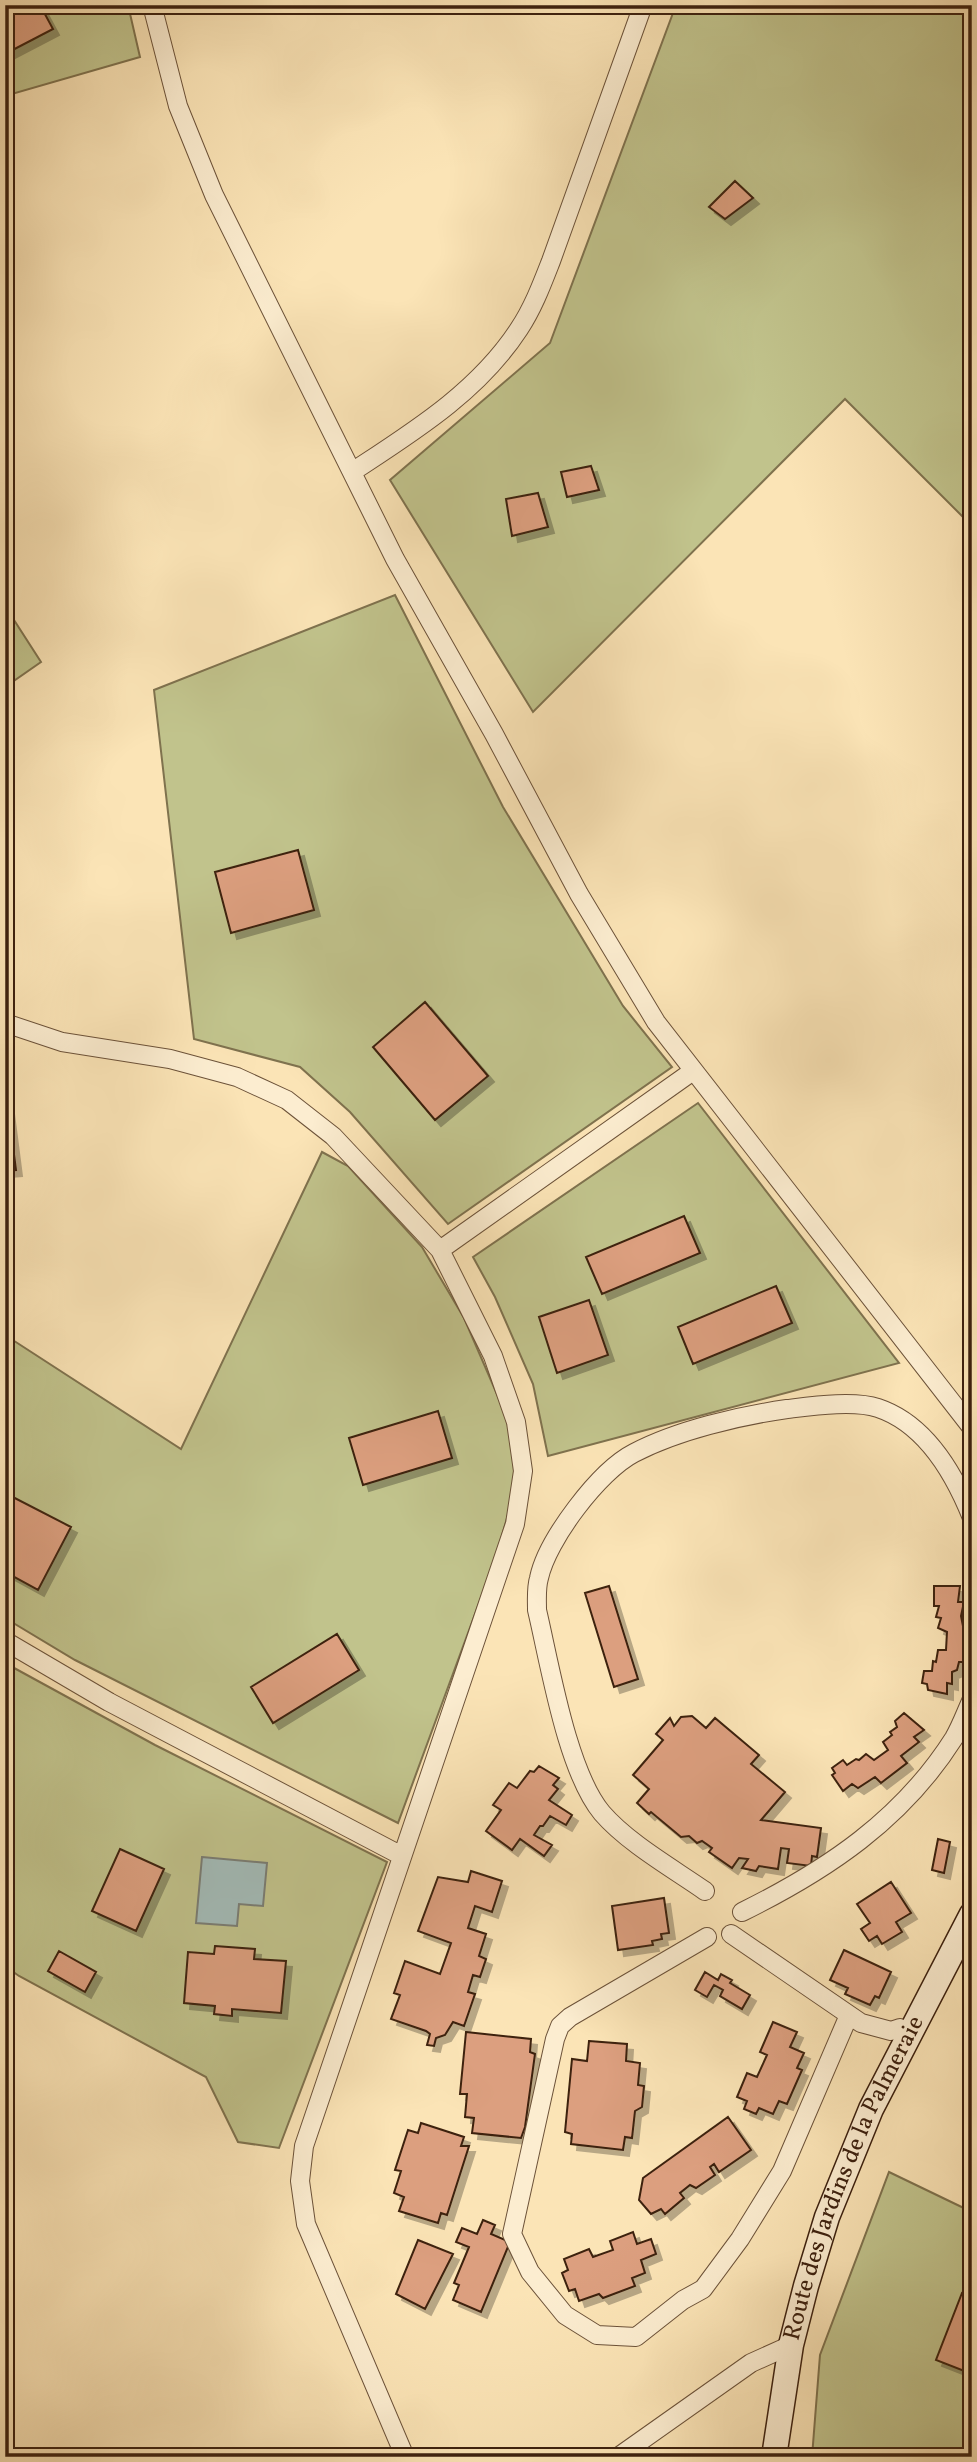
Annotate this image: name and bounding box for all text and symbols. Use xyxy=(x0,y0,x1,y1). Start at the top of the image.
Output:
street label: Route des Jardins de la Palmeraie xyxy=(776,2010,933,2344)

